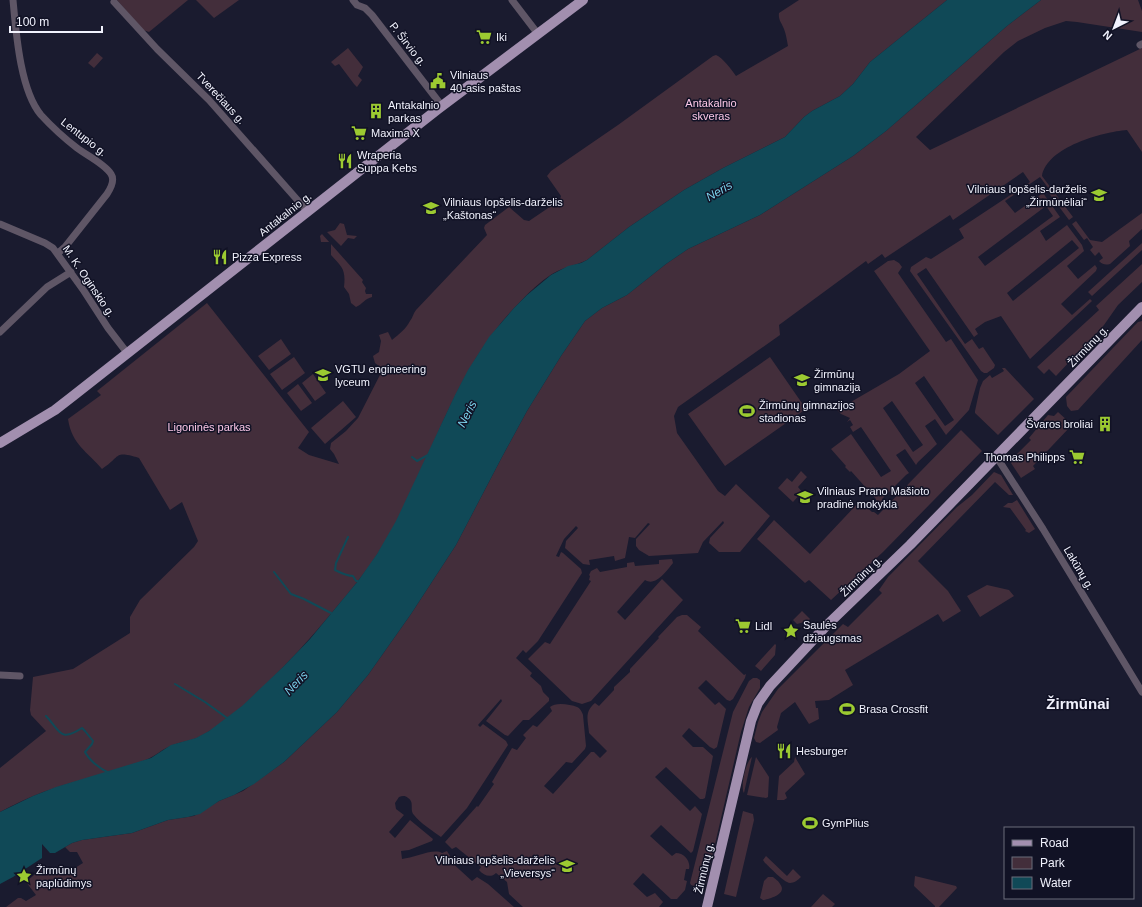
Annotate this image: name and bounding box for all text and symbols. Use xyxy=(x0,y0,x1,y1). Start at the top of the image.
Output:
scale bar xyxy=(10,8,102,34)
north arrow xyxy=(1094,8,1134,48)
text: 100 m xyxy=(16,15,49,29)
street label: P. Širvio g. xyxy=(387,20,429,68)
supermarket icon: Iki xyxy=(475,28,493,46)
text: N xyxy=(1100,28,1114,43)
place label: Iki xyxy=(496,31,507,43)
place label: Vilniaus 40-asis paštas xyxy=(450,69,521,94)
street label: Tverečiaus g. xyxy=(194,70,248,126)
public building icon: Vilniaus 40-asis paštas xyxy=(429,72,447,90)
park label: Antakalnio skveras xyxy=(685,97,737,122)
place label: Antakalnio parkas xyxy=(388,99,439,124)
building icon: Antakalnio parkas xyxy=(367,102,385,120)
street label: Lentupio g. xyxy=(59,116,109,158)
supermarket icon: Maxima X xyxy=(350,124,368,142)
place label: Maxima X xyxy=(371,127,421,139)
place label: Wraperia Suppa Kebs xyxy=(357,149,417,174)
restaurant icon: Wraperia Suppa Kebs xyxy=(336,152,354,170)
water label: Neris xyxy=(703,178,735,204)
place label: Vilniaus lopšelis-darželis „Žirmūnėliai“ xyxy=(967,183,1087,208)
school or university icon: Vilniaus lopšelis-darželis „Žirmūnėliai“ xyxy=(1090,186,1108,204)
street label: Antakalnio g. xyxy=(256,190,314,238)
place label: Vilniaus lopšelis-darželis „Kaštonas“ xyxy=(443,196,563,221)
school or university icon: Vilniaus lopšelis-darželis „Kaštonas“ xyxy=(422,199,440,217)
street label: M. K. Oginskio g. xyxy=(61,243,117,319)
restaurant icon: Pizza Express xyxy=(211,248,229,266)
place label: Pizza Express xyxy=(232,251,302,263)
street label: Žirmūnų g. xyxy=(1065,323,1111,369)
place label: VGTU engineering lyceum xyxy=(335,363,426,388)
school or university icon: VGTU engineering lyceum xyxy=(314,366,332,384)
place label: Žirmūnų gimnazija xyxy=(814,368,861,393)
school or university icon: Žirmūnų gimnazija xyxy=(793,371,811,389)
water label: Neris xyxy=(454,398,480,430)
place label: Žirmūnų gimnazijos stadionas xyxy=(759,399,855,424)
sports icon: Žirmūnų gimnazijos stadionas xyxy=(738,402,756,420)
building icon: Švaros broliai xyxy=(1096,415,1114,433)
place label: Švaros broliai xyxy=(1026,418,1093,430)
park label: Ligoninės parkas xyxy=(167,421,251,433)
supermarket icon: Thomas Philipps xyxy=(1068,448,1086,466)
place label: Thomas Philipps xyxy=(984,451,1065,463)
place label: Vilniaus Prano Mašioto pradinė mokykla xyxy=(817,485,929,510)
school or university icon: Vilniaus Prano Mašioto pradinė mokykla xyxy=(796,488,814,506)
street label: Lakūnų g. xyxy=(1061,544,1097,592)
street label: Žirmūnų g. xyxy=(838,553,884,599)
supermarket icon: Lidl xyxy=(734,617,752,635)
place label: Saulės džiaugsmas xyxy=(803,619,862,644)
place label: Lidl xyxy=(755,620,772,632)
place icon: Saulės džiaugsmas xyxy=(782,622,800,640)
water label: Neris xyxy=(281,668,311,698)
district label: Žirmūnai xyxy=(1046,695,1110,712)
sports icon: Brasa Crossfit xyxy=(838,700,856,718)
place label: Brasa Crossfit xyxy=(859,703,928,715)
restaurant icon: Hesburger xyxy=(775,742,793,760)
place label: Hesburger xyxy=(796,745,848,757)
sports icon: GymPlius xyxy=(801,814,819,832)
place label: GymPlius xyxy=(822,817,870,829)
legend xyxy=(1004,827,1134,899)
text: Road xyxy=(1040,836,1069,850)
street label: Žirmūnų g. xyxy=(692,841,716,895)
place label: Vilniaus lopšelis-darželis „Vieversys“ xyxy=(435,854,555,879)
text: Park xyxy=(1040,856,1066,870)
school or university icon: Vilniaus lopšelis-darželis „Vieversys“ xyxy=(558,857,576,875)
place label: Žirmūnų paplūdimys xyxy=(36,864,92,889)
place icon: Žirmūnų paplūdimys xyxy=(15,867,33,885)
text: Water xyxy=(1040,876,1072,890)

